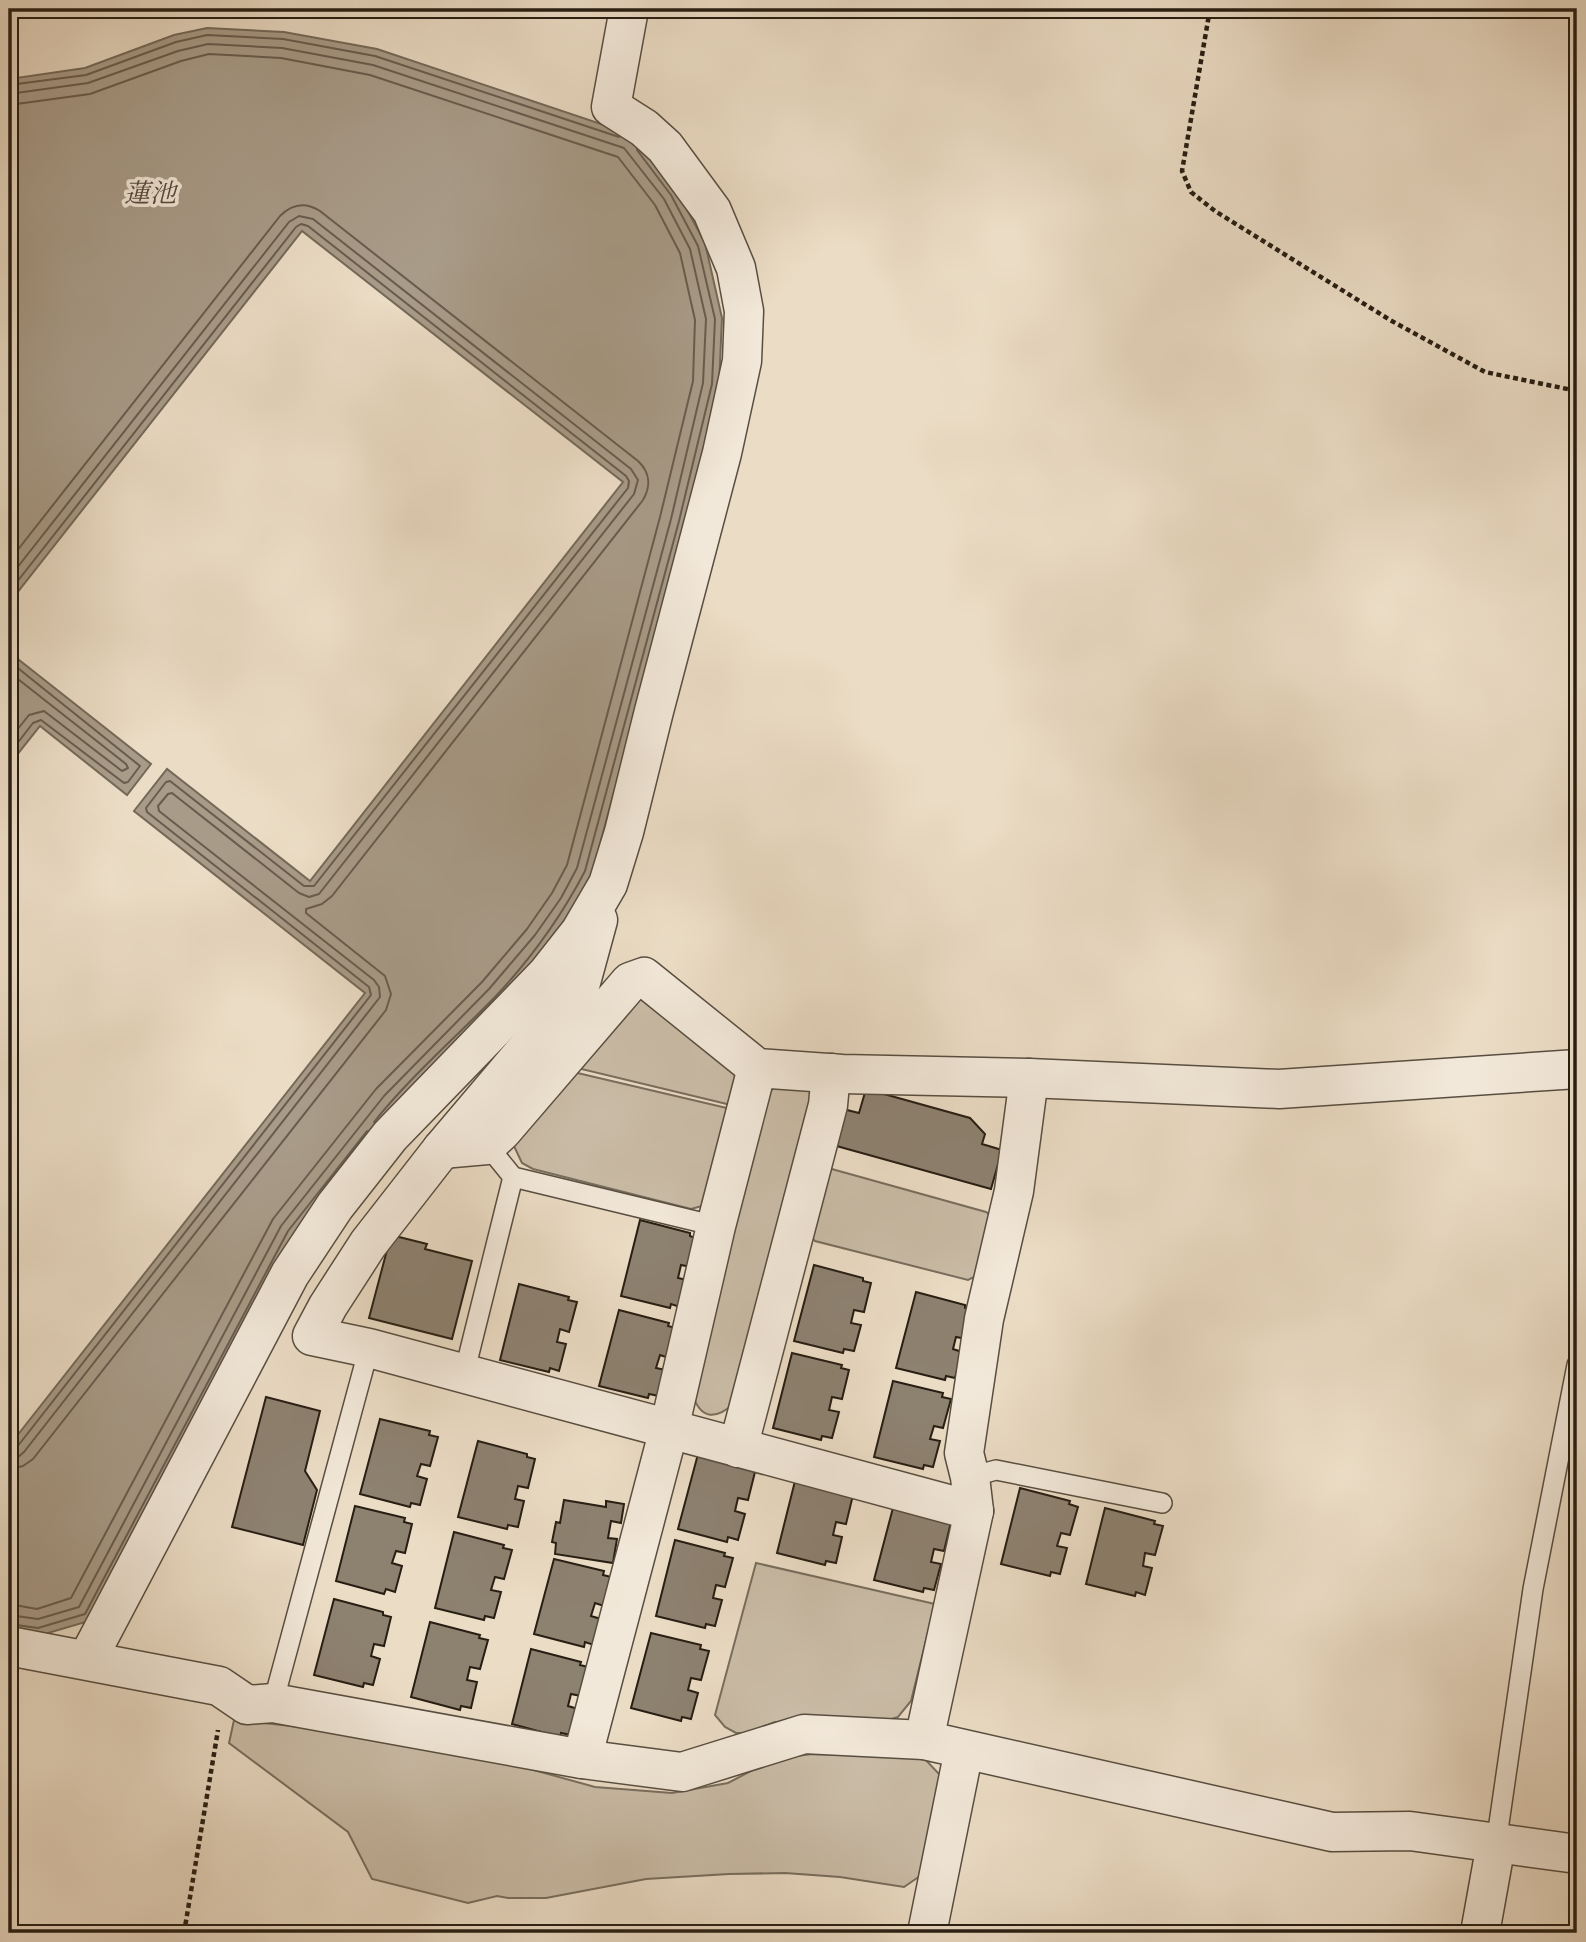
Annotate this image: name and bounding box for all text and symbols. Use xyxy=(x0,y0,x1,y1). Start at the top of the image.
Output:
water label: 蓮池 xyxy=(124,177,179,213)

